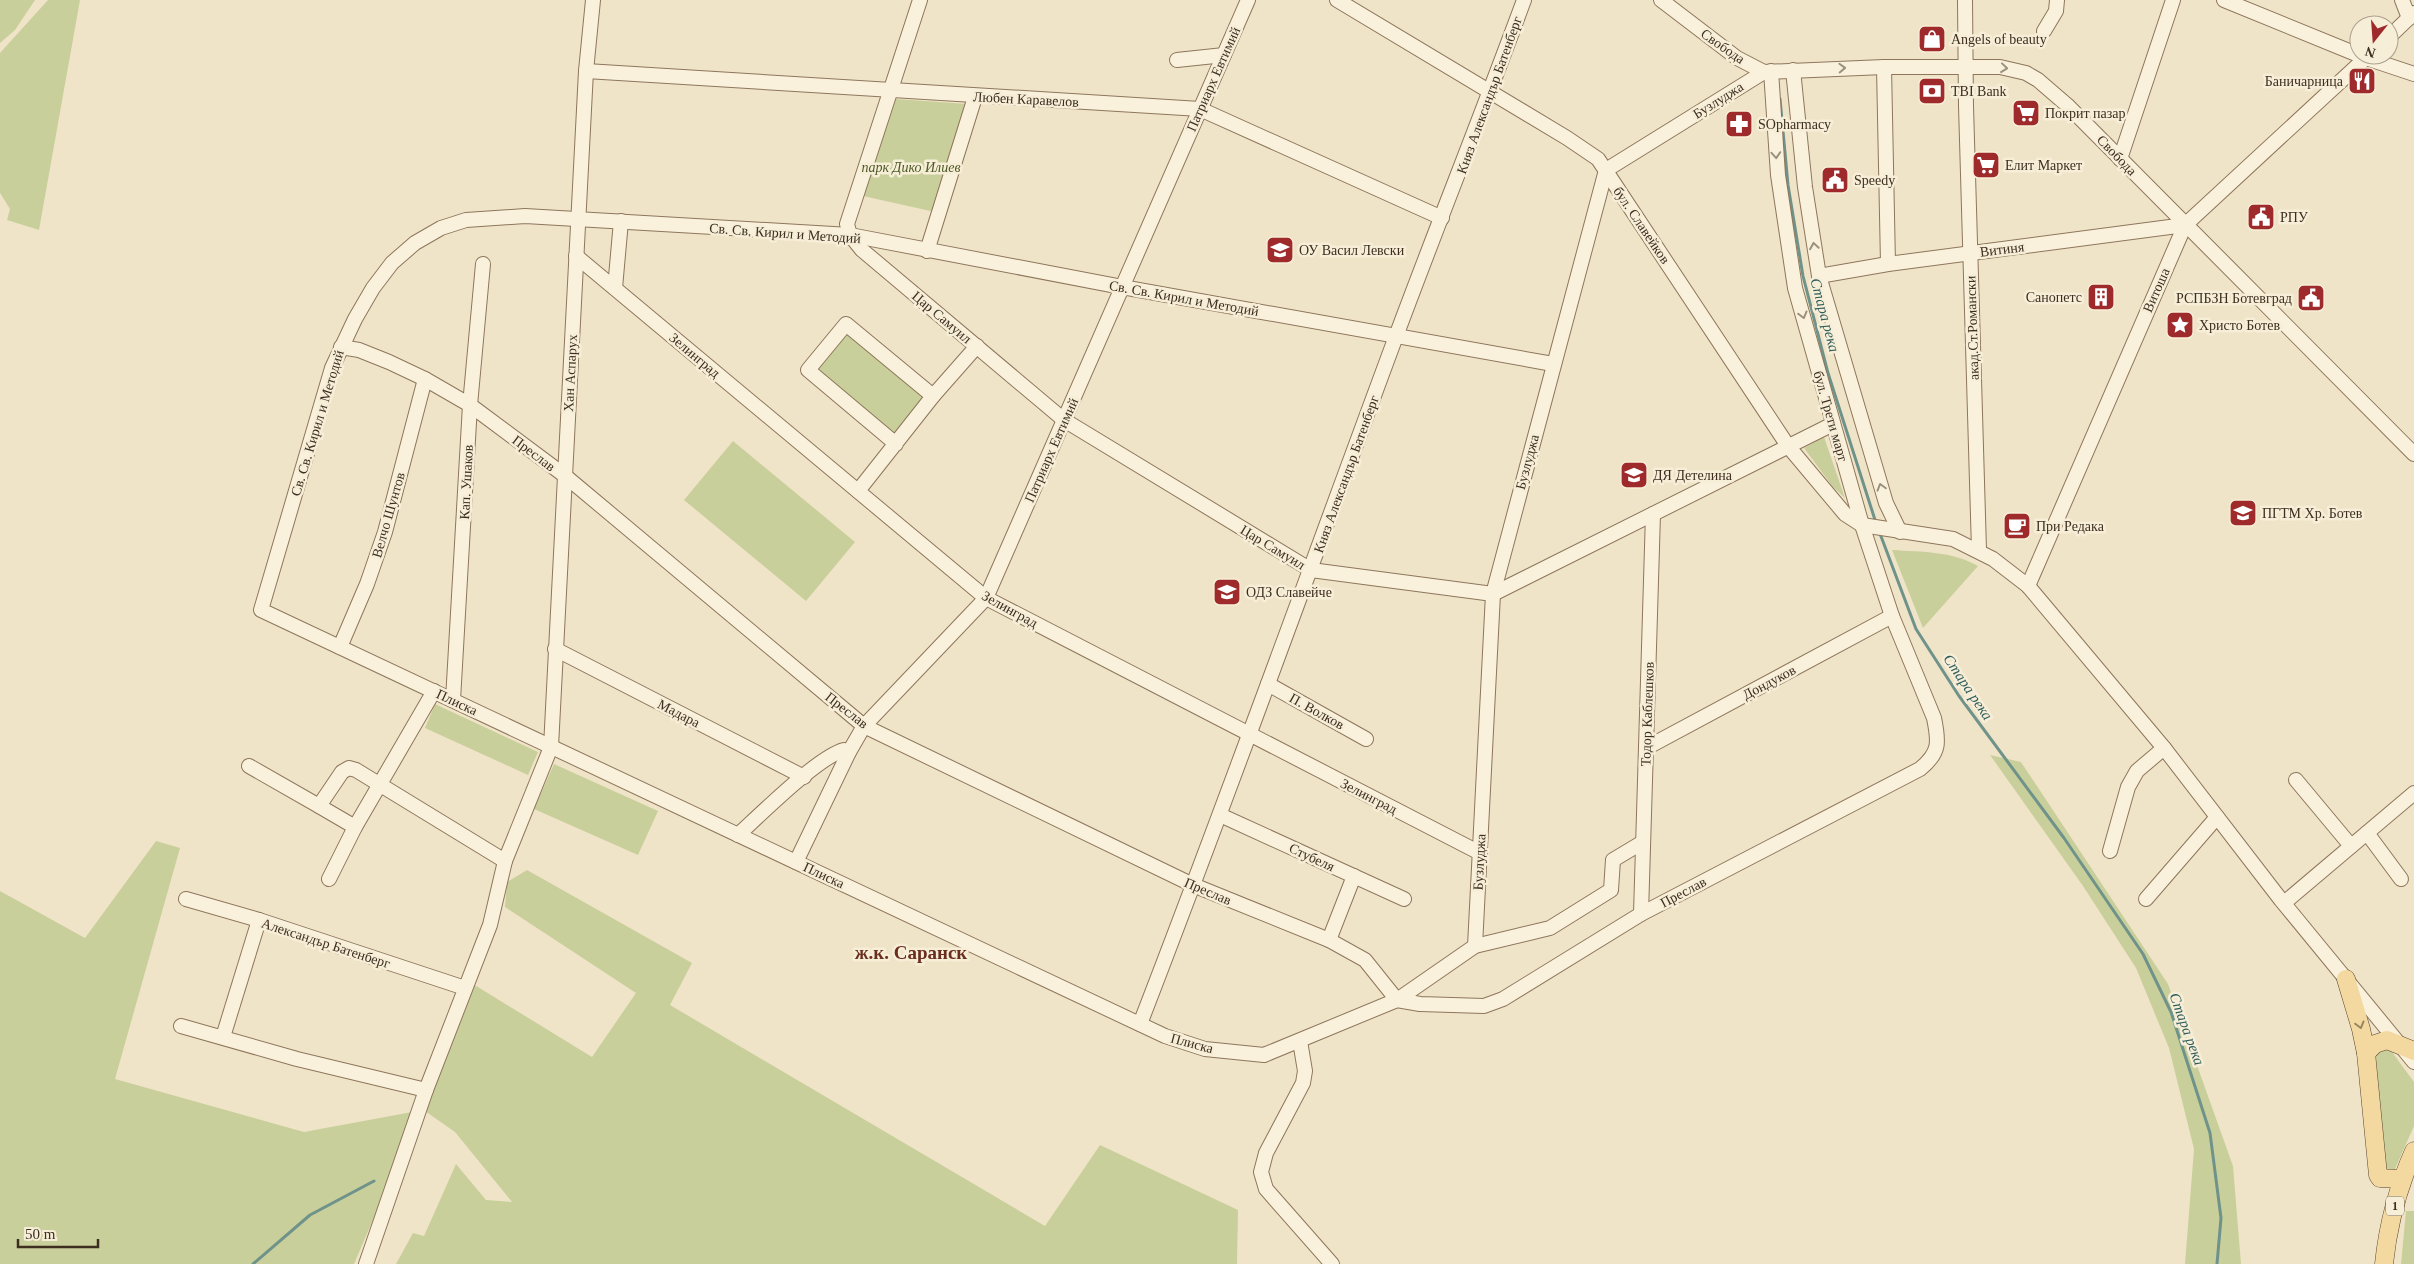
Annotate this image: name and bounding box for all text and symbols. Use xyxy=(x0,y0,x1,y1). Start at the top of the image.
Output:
street label: Княз Александър Батенберг xyxy=(1454,14,1525,176)
north arrow xyxy=(2349,15,2399,65)
street label: Патриарх Евтимий xyxy=(1184,24,1243,134)
shop icon: Angels of beauty xyxy=(1917,24,1947,54)
street label: Свобода xyxy=(1698,26,1748,67)
place label: Angels of beauty xyxy=(1951,32,2047,47)
text: N xyxy=(2363,43,2377,61)
one-way arrow xyxy=(2000,62,2008,73)
one-way arrow xyxy=(1838,63,1846,74)
restaurant icon: Баничарница xyxy=(2347,66,2377,96)
place label: Баничарница xyxy=(2265,74,2344,89)
bank icon: TBI Bank xyxy=(1917,76,1947,106)
street label: Бузлуджа xyxy=(1690,79,1747,122)
place label: TBI Bank xyxy=(1951,84,2007,99)
street label: Любен Каравелов xyxy=(973,89,1080,110)
supermarket icon: Покрит пазар xyxy=(2011,98,2041,128)
place label: Покрит пазар xyxy=(2045,106,2125,121)
pharmacy icon: SOpharmacy xyxy=(1724,109,1754,139)
place label: SOpharmacy xyxy=(1758,117,1831,132)
street label: Свобода xyxy=(2094,132,2140,179)
supermarket icon: Елит Маркет xyxy=(1971,150,2001,180)
one-way arrow xyxy=(1771,151,1782,159)
place label: Елит Маркет xyxy=(2005,158,2082,173)
park label: парк Дико Илиев xyxy=(862,160,960,175)
public building icon: Speedy xyxy=(1820,165,1850,195)
place label: Speedy xyxy=(1854,173,1895,188)
street label: бул. Славейков xyxy=(1610,184,1673,267)
public building icon: РПУ xyxy=(2246,202,2276,232)
place label: РПУ xyxy=(2280,210,2308,225)
street label: Св. Св. Кирил и Методий xyxy=(709,221,862,246)
school or university icon: ОУ Васил Левски xyxy=(1265,235,1295,265)
street label: Витиня xyxy=(1979,239,2026,260)
one-way arrow xyxy=(1809,242,1820,250)
place label: ОУ Васил Левски xyxy=(1299,243,1405,258)
street label: Витоша xyxy=(2140,265,2173,315)
street label: акад.Ст.Романски xyxy=(1963,275,1982,380)
water label: Стара река xyxy=(1807,276,1843,354)
street label: Св. Св. Кирил и Методий xyxy=(1108,278,1260,319)
building icon: Санопетс xyxy=(2086,282,2116,312)
public building icon: РСПБЗН Ботевград xyxy=(2296,283,2326,313)
street label: Цар Самуил xyxy=(909,288,974,347)
place label: Санопетс xyxy=(2026,290,2082,305)
place label: РСПБЗН Ботевград xyxy=(2176,291,2292,306)
one-way arrow xyxy=(1797,310,1807,319)
place icon: Христо Ботев xyxy=(2165,310,2195,340)
place label: Христо Ботев xyxy=(2199,318,2280,333)
street label: Зелинград xyxy=(666,330,723,381)
street label: Хан Аспарух xyxy=(561,334,580,412)
street label: Св. Св. Кирил и Методий xyxy=(288,348,347,498)
street label: бул. Трети март xyxy=(1810,369,1851,463)
street label: Княз Александър Батенберг xyxy=(1311,393,1382,555)
street label: Патриарх Евтимий xyxy=(1022,395,1081,505)
street label: Преслав xyxy=(509,432,558,475)
street label: Бузлуджа xyxy=(1513,432,1542,491)
street label: Кап. Ушаков xyxy=(457,444,476,520)
school or university icon: ДЯ Детелина xyxy=(1619,460,1649,490)
place label: ДЯ Детелина xyxy=(1653,468,1733,483)
street label: Велчо Шунтов xyxy=(369,470,408,560)
one-way arrow xyxy=(1876,484,1886,492)
school or university icon: ПГТМ Хр. Ботев xyxy=(2228,498,2258,528)
place label: ПГТМ Хр. Ботев xyxy=(2262,506,2363,521)
cafe icon: При Редака xyxy=(2002,511,2032,541)
place label: При Редака xyxy=(2036,519,2105,534)
street label: Цар Самуил xyxy=(1238,522,1308,573)
school or university icon: ОДЗ Славейче xyxy=(1212,577,1242,607)
place label: ОДЗ Славейче xyxy=(1246,585,1332,600)
street label: Зелинград xyxy=(979,588,1040,631)
water label: Стара река xyxy=(1940,651,1996,723)
street label: Тодор Каблешков xyxy=(1638,661,1657,767)
street label: Дондуков xyxy=(1740,662,1799,703)
street label: Плиска xyxy=(434,686,480,719)
street label: Преслав xyxy=(822,689,871,732)
street label: П. Волков xyxy=(1287,690,1347,733)
street label: Мадара xyxy=(655,696,703,731)
street label: Зелинград xyxy=(1338,776,1399,817)
street label: Бузлуджа xyxy=(1471,833,1489,891)
street label: Стубеля xyxy=(1287,840,1337,875)
street label: Плиска xyxy=(801,859,847,892)
street label: Преслав xyxy=(1658,874,1709,911)
street label: Преслав xyxy=(1182,875,1234,908)
street label: Александър Батенберг xyxy=(260,916,392,971)
district label: ж.к. Саранск xyxy=(855,942,967,963)
water label: Стара река xyxy=(2167,991,2207,1067)
one-way arrow xyxy=(2354,1021,2364,1029)
street label: Плиска xyxy=(1169,1031,1216,1057)
road number: 1 xyxy=(2386,1196,2404,1216)
scale bar xyxy=(18,1216,98,1248)
text: 50 m xyxy=(25,1226,56,1242)

